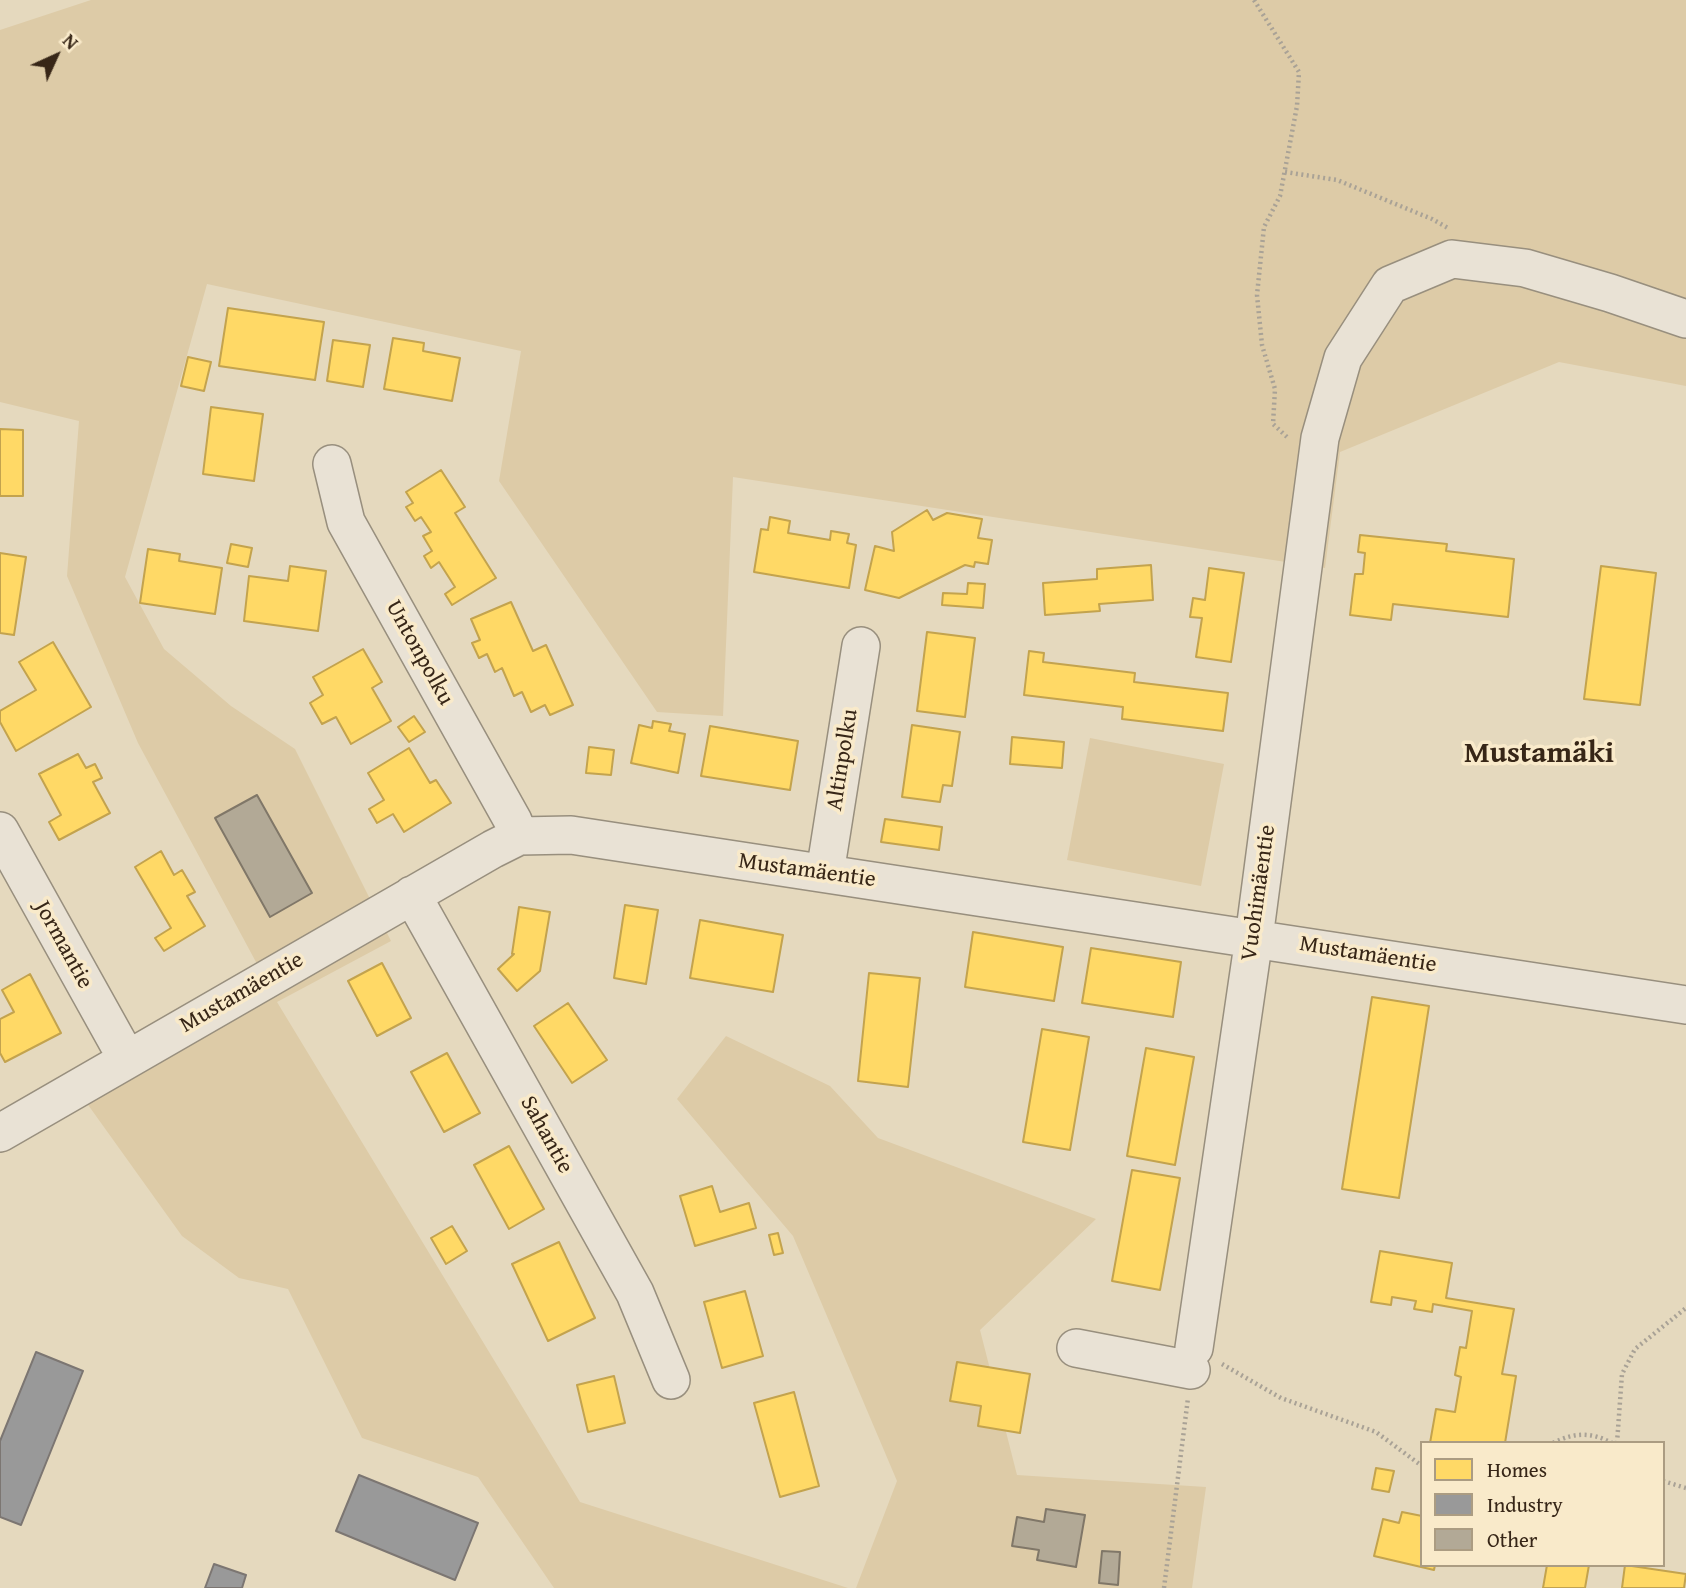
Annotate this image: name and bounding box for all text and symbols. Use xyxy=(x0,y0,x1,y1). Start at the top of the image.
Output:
north arrow xyxy=(21,21,91,91)
text: N xyxy=(56,27,85,56)
street label: Untonpolku xyxy=(379,596,459,710)
street label: Altinpolku xyxy=(821,707,865,813)
district label: Mustamäki xyxy=(1464,736,1614,772)
street label: Vuohimäentie xyxy=(1236,823,1282,963)
street label: Mustamäentie xyxy=(737,848,877,894)
street label: Jormantie xyxy=(28,896,98,994)
street label: Mustamäentie xyxy=(1298,931,1438,979)
street label: Mustamäentie xyxy=(175,947,309,1039)
street label: Sahantie xyxy=(514,1092,578,1178)
legend xyxy=(1420,1441,1665,1567)
text: Homes xyxy=(1487,1454,1547,1485)
text: Industry xyxy=(1487,1489,1563,1520)
text: Other xyxy=(1487,1524,1537,1555)

